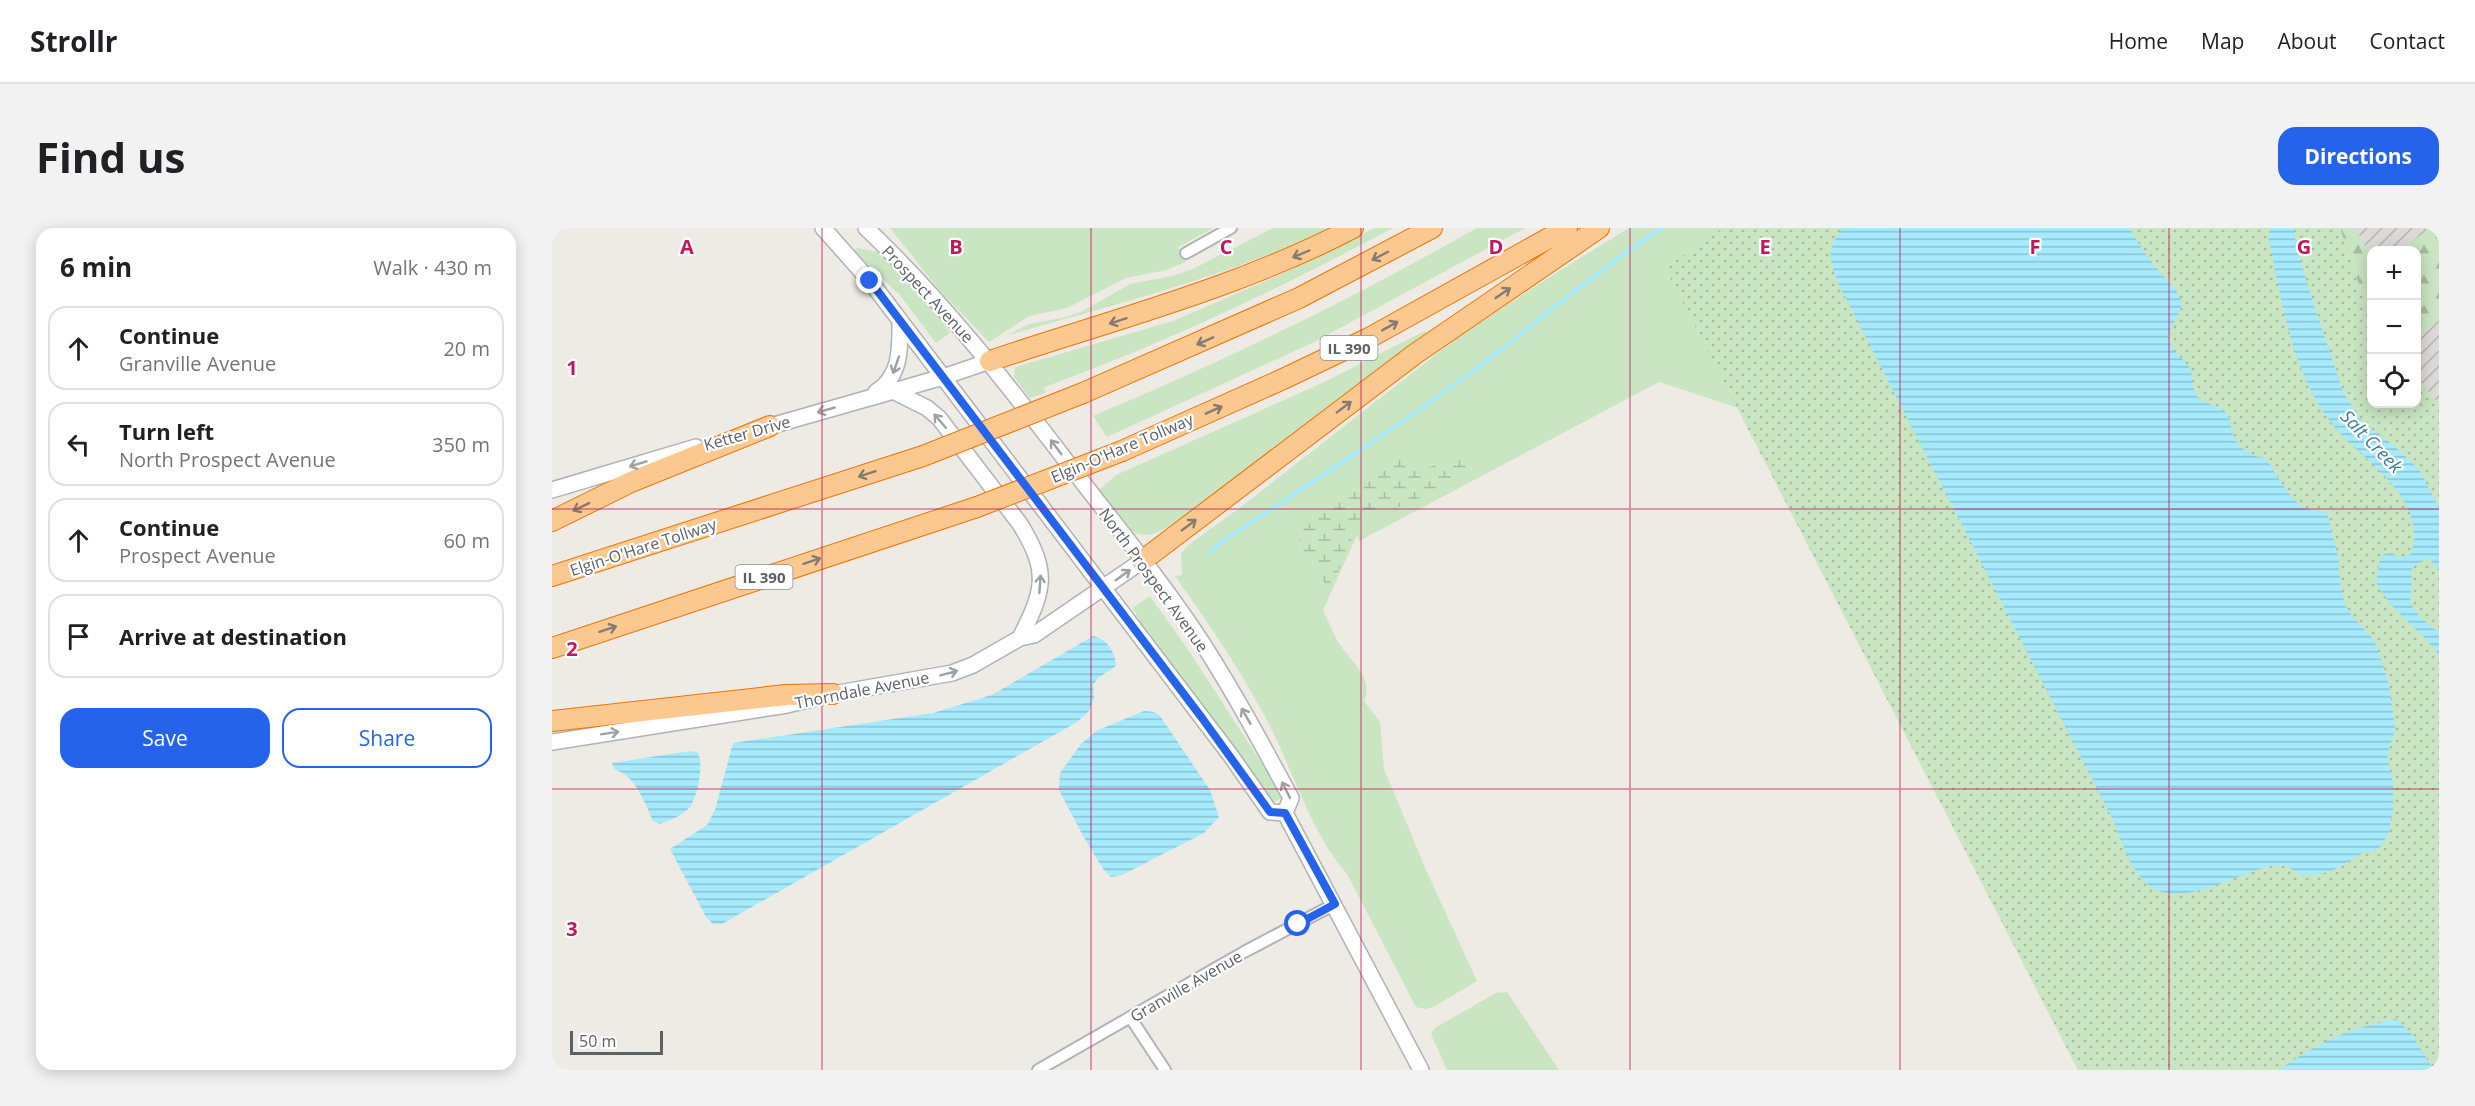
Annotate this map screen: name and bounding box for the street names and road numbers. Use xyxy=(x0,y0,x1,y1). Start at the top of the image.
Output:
street label: Prospect Avenue xyxy=(877,241,979,347)
road number: IL 390 xyxy=(1320,336,1378,360)
street label: Elgin-O'Hare Tollway xyxy=(1047,408,1198,488)
street label: Ketter Drive xyxy=(701,410,793,456)
street label: North Prospect Avenue xyxy=(1094,503,1214,657)
street label: Elgin-O'Hare Tollway xyxy=(567,513,720,581)
road number: IL 390 xyxy=(736,565,792,589)
street label: Thorndale Avenue xyxy=(793,666,931,714)
street label: Granville Avenue xyxy=(1126,945,1246,1027)

